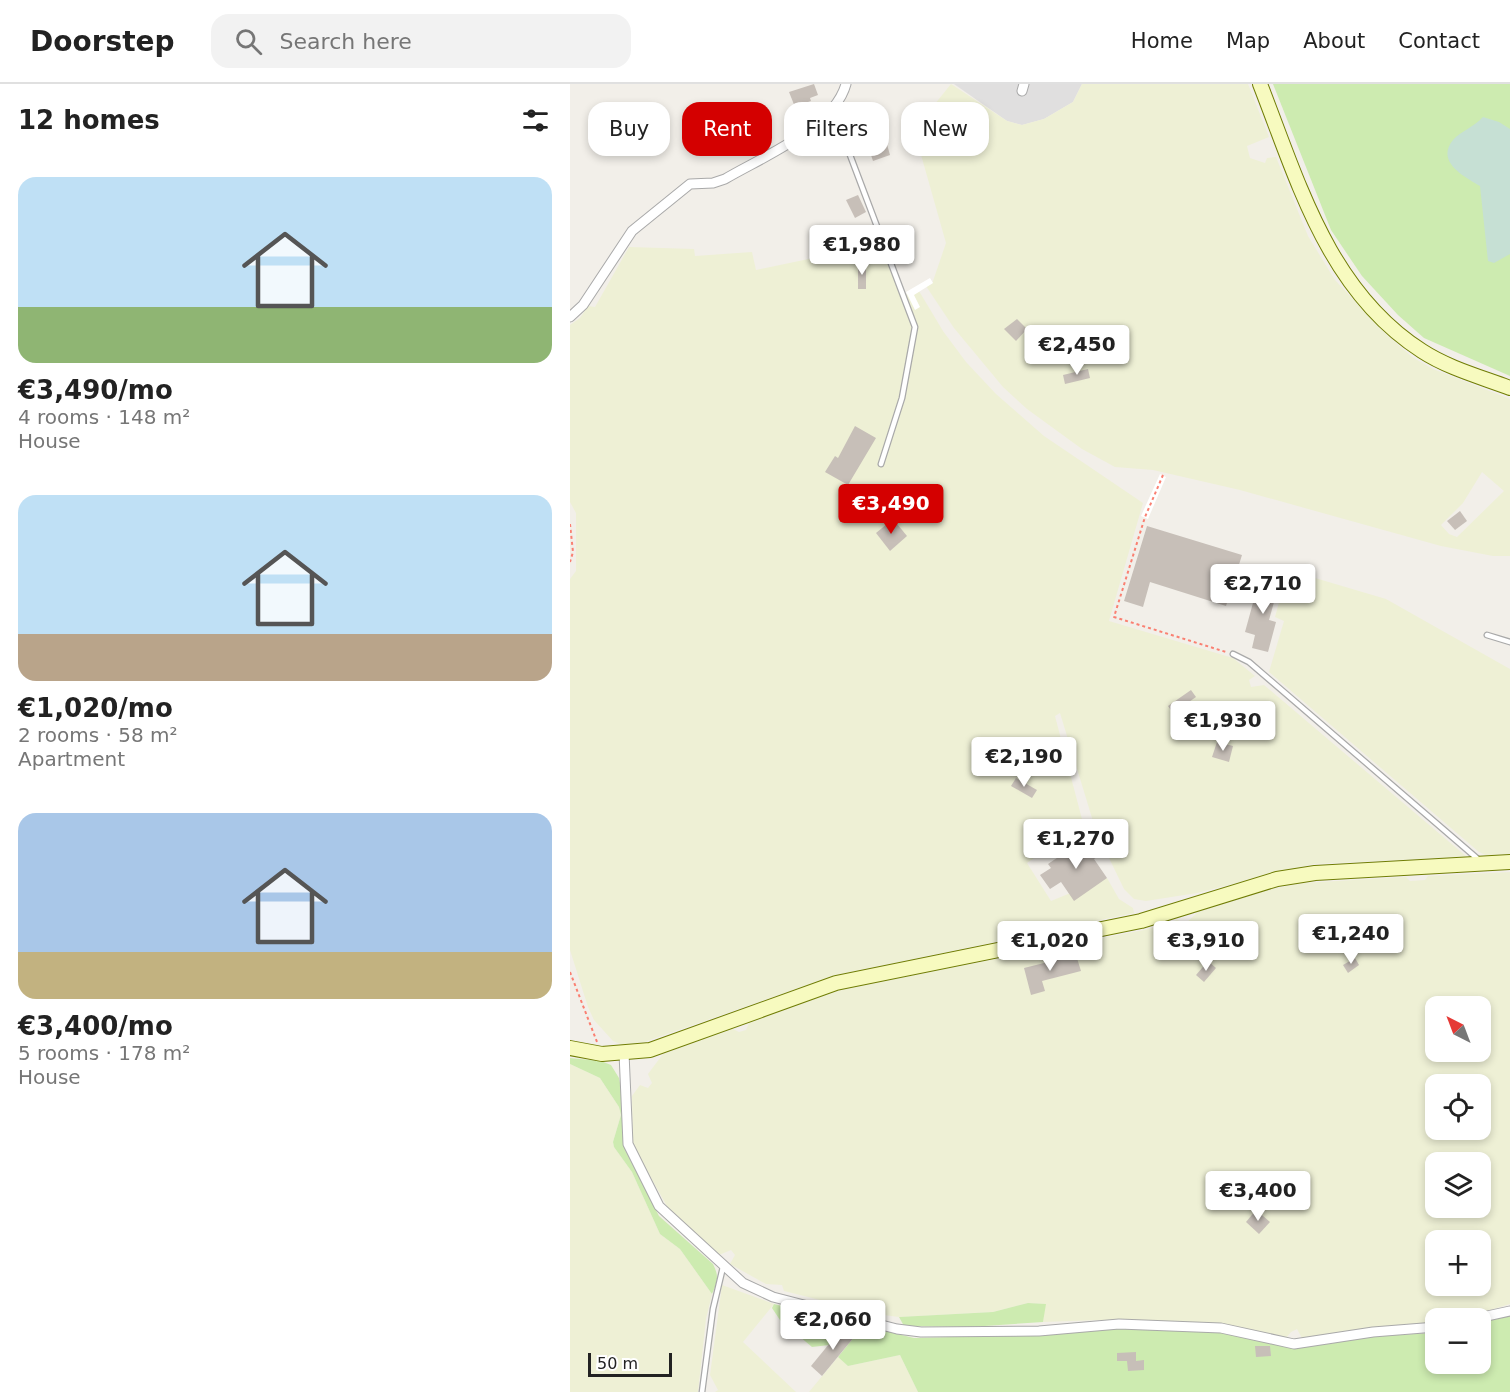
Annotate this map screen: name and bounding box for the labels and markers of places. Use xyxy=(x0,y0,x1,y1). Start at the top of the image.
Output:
pin: €1,980 xyxy=(813,225,911,276)
pin: €2,450 xyxy=(1028,325,1126,376)
pin: €3,490 xyxy=(842,484,940,535)
pin: €2,710 xyxy=(1214,564,1312,615)
pin: €1,930 xyxy=(1174,701,1272,752)
pin: €2,190 xyxy=(975,737,1073,788)
pin: €1,270 xyxy=(1027,819,1125,870)
pin: €1,240 xyxy=(1302,914,1400,965)
pin: €1,020 xyxy=(1001,921,1099,972)
pin: €3,910 xyxy=(1157,921,1255,972)
pin: €3,400 xyxy=(1209,1171,1307,1222)
pin: €2,060 xyxy=(784,1300,882,1351)

